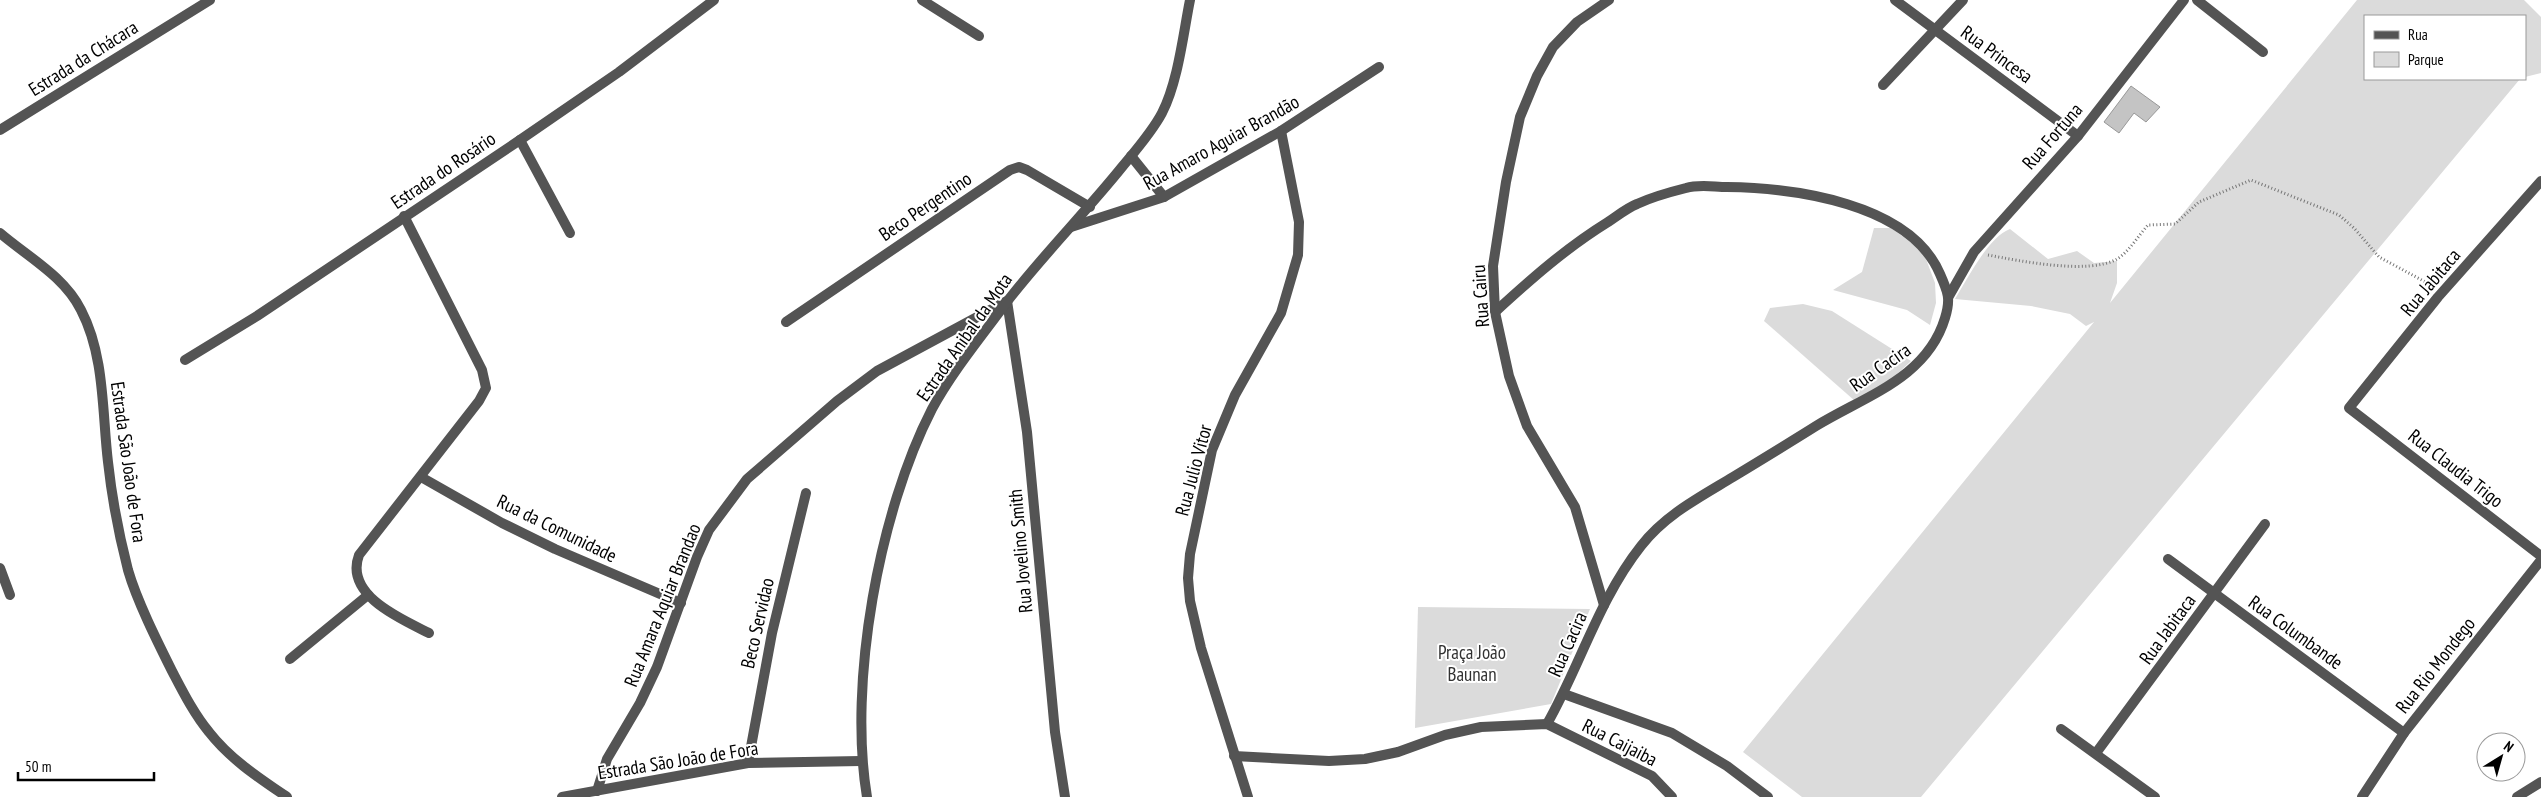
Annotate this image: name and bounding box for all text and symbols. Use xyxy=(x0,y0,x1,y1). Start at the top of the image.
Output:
street label: Estrada da Chácara xyxy=(24,15,142,101)
legend xyxy=(2364,15,2526,80)
street label: Rua Princesa xyxy=(1956,20,2038,88)
text: Rua xyxy=(2408,25,2428,44)
text: Parque xyxy=(2408,50,2444,69)
street label: Rua Amaro Aguiar Brandão xyxy=(1139,89,1303,195)
street label: Rua Fortuna xyxy=(2017,98,2087,174)
street label: Estrada do Rosário xyxy=(386,126,500,214)
street label: Beco Pergentino xyxy=(874,166,976,246)
street label: Rua Jabitaca xyxy=(2395,243,2465,321)
street label: Rua Cairu xyxy=(1466,264,1494,328)
street label: Estrada Anibal da Mota xyxy=(911,268,1017,406)
street label: Rua Cacira xyxy=(1845,337,1915,397)
street label: Estrada São João de Fora xyxy=(106,380,152,544)
street label: Rua Julio Vitor xyxy=(1169,421,1217,518)
street label: Rua Claudia Trigo xyxy=(2404,423,2508,513)
street label: Rua Jovelino Smith xyxy=(1003,488,1037,614)
street label: Rua da Comunidade xyxy=(493,489,621,567)
street label: Rua Amara Aquiar Brandao xyxy=(618,520,706,690)
street label: Beco Servidao xyxy=(735,575,779,671)
street label: Rua Jabitaca xyxy=(2134,589,2200,669)
street label: Rua Columbande xyxy=(2244,590,2348,674)
street label: Rua Cacira xyxy=(1542,608,1592,680)
street label: Rua Rio Mondego xyxy=(2390,612,2480,718)
park label: Praça João Baunan xyxy=(1438,640,1506,686)
street label: Rua Caijaiba xyxy=(1579,713,1661,771)
north arrow xyxy=(2476,732,2526,782)
street label: Estrada São João de Fora xyxy=(596,735,760,785)
text: N xyxy=(2500,737,2517,756)
scale bar xyxy=(18,750,154,782)
text: 50 m xyxy=(25,757,51,776)

